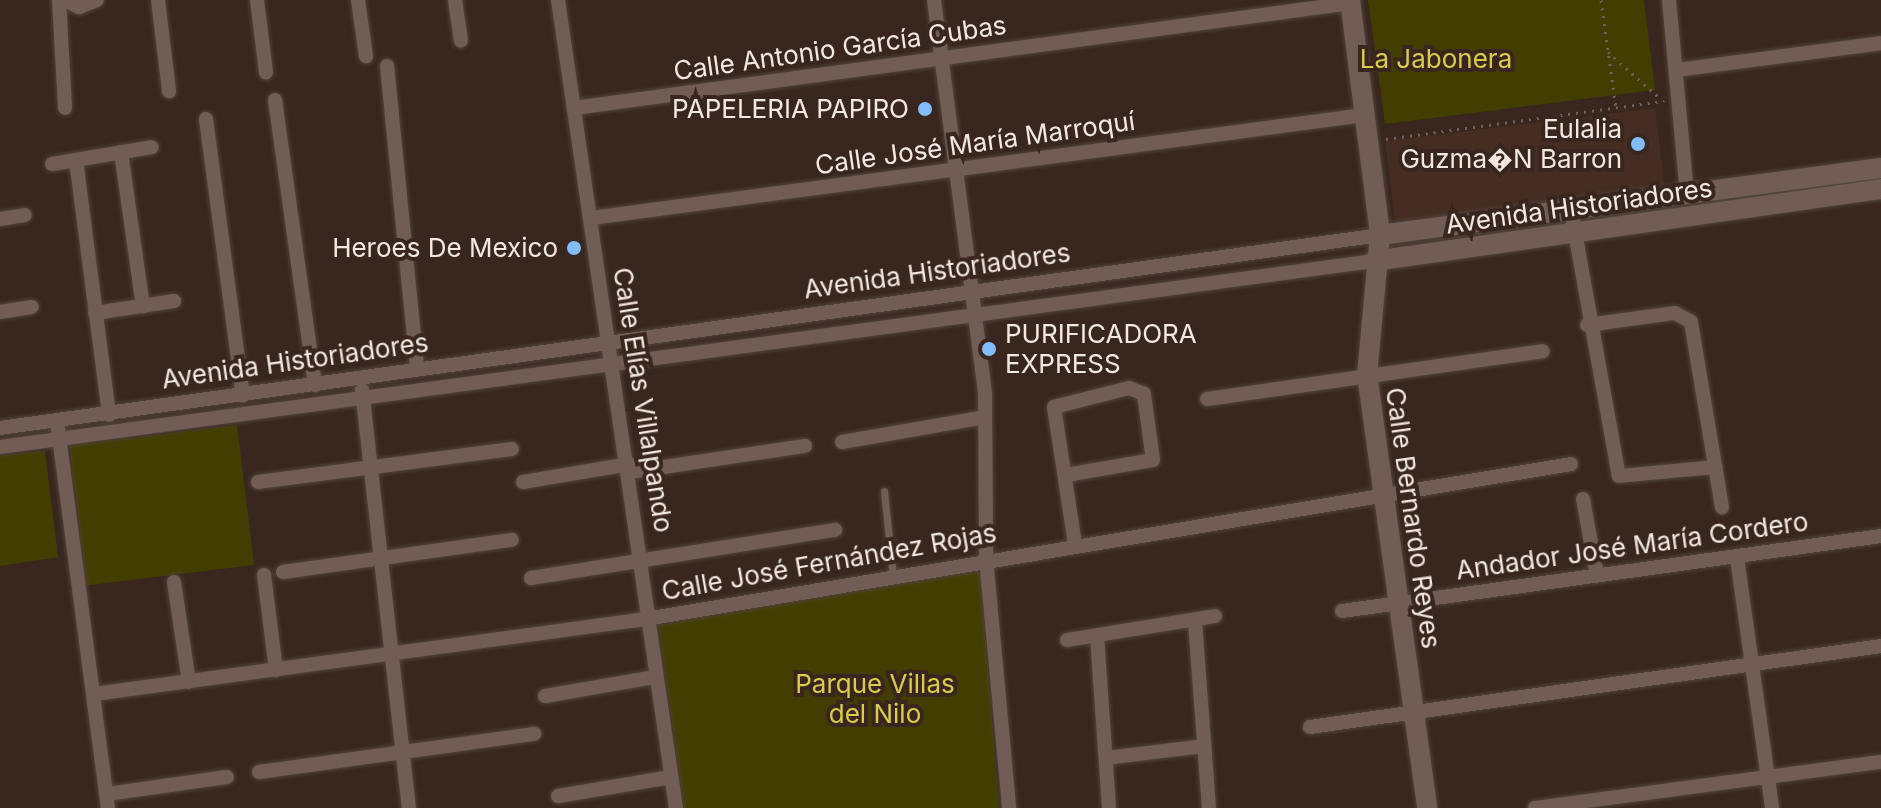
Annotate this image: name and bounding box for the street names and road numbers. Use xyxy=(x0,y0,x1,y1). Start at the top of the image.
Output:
street label: Calle Antonio García Cubas xyxy=(672,9,1008,87)
street label: Calle José María Marroquí xyxy=(813,105,1137,181)
street label: Avenida Historiadores xyxy=(1444,172,1714,240)
street label: Avenida Historiadores xyxy=(802,237,1072,305)
street label: Calle Elías Villalpando xyxy=(607,265,679,535)
street label: Avenida Historiadores xyxy=(160,327,430,395)
street label: Calle Bernardo Reyes xyxy=(1379,386,1447,650)
street label: Andador José María Cordero xyxy=(1454,506,1810,586)
street label: Calle José Fernández Rojas xyxy=(659,517,999,607)

